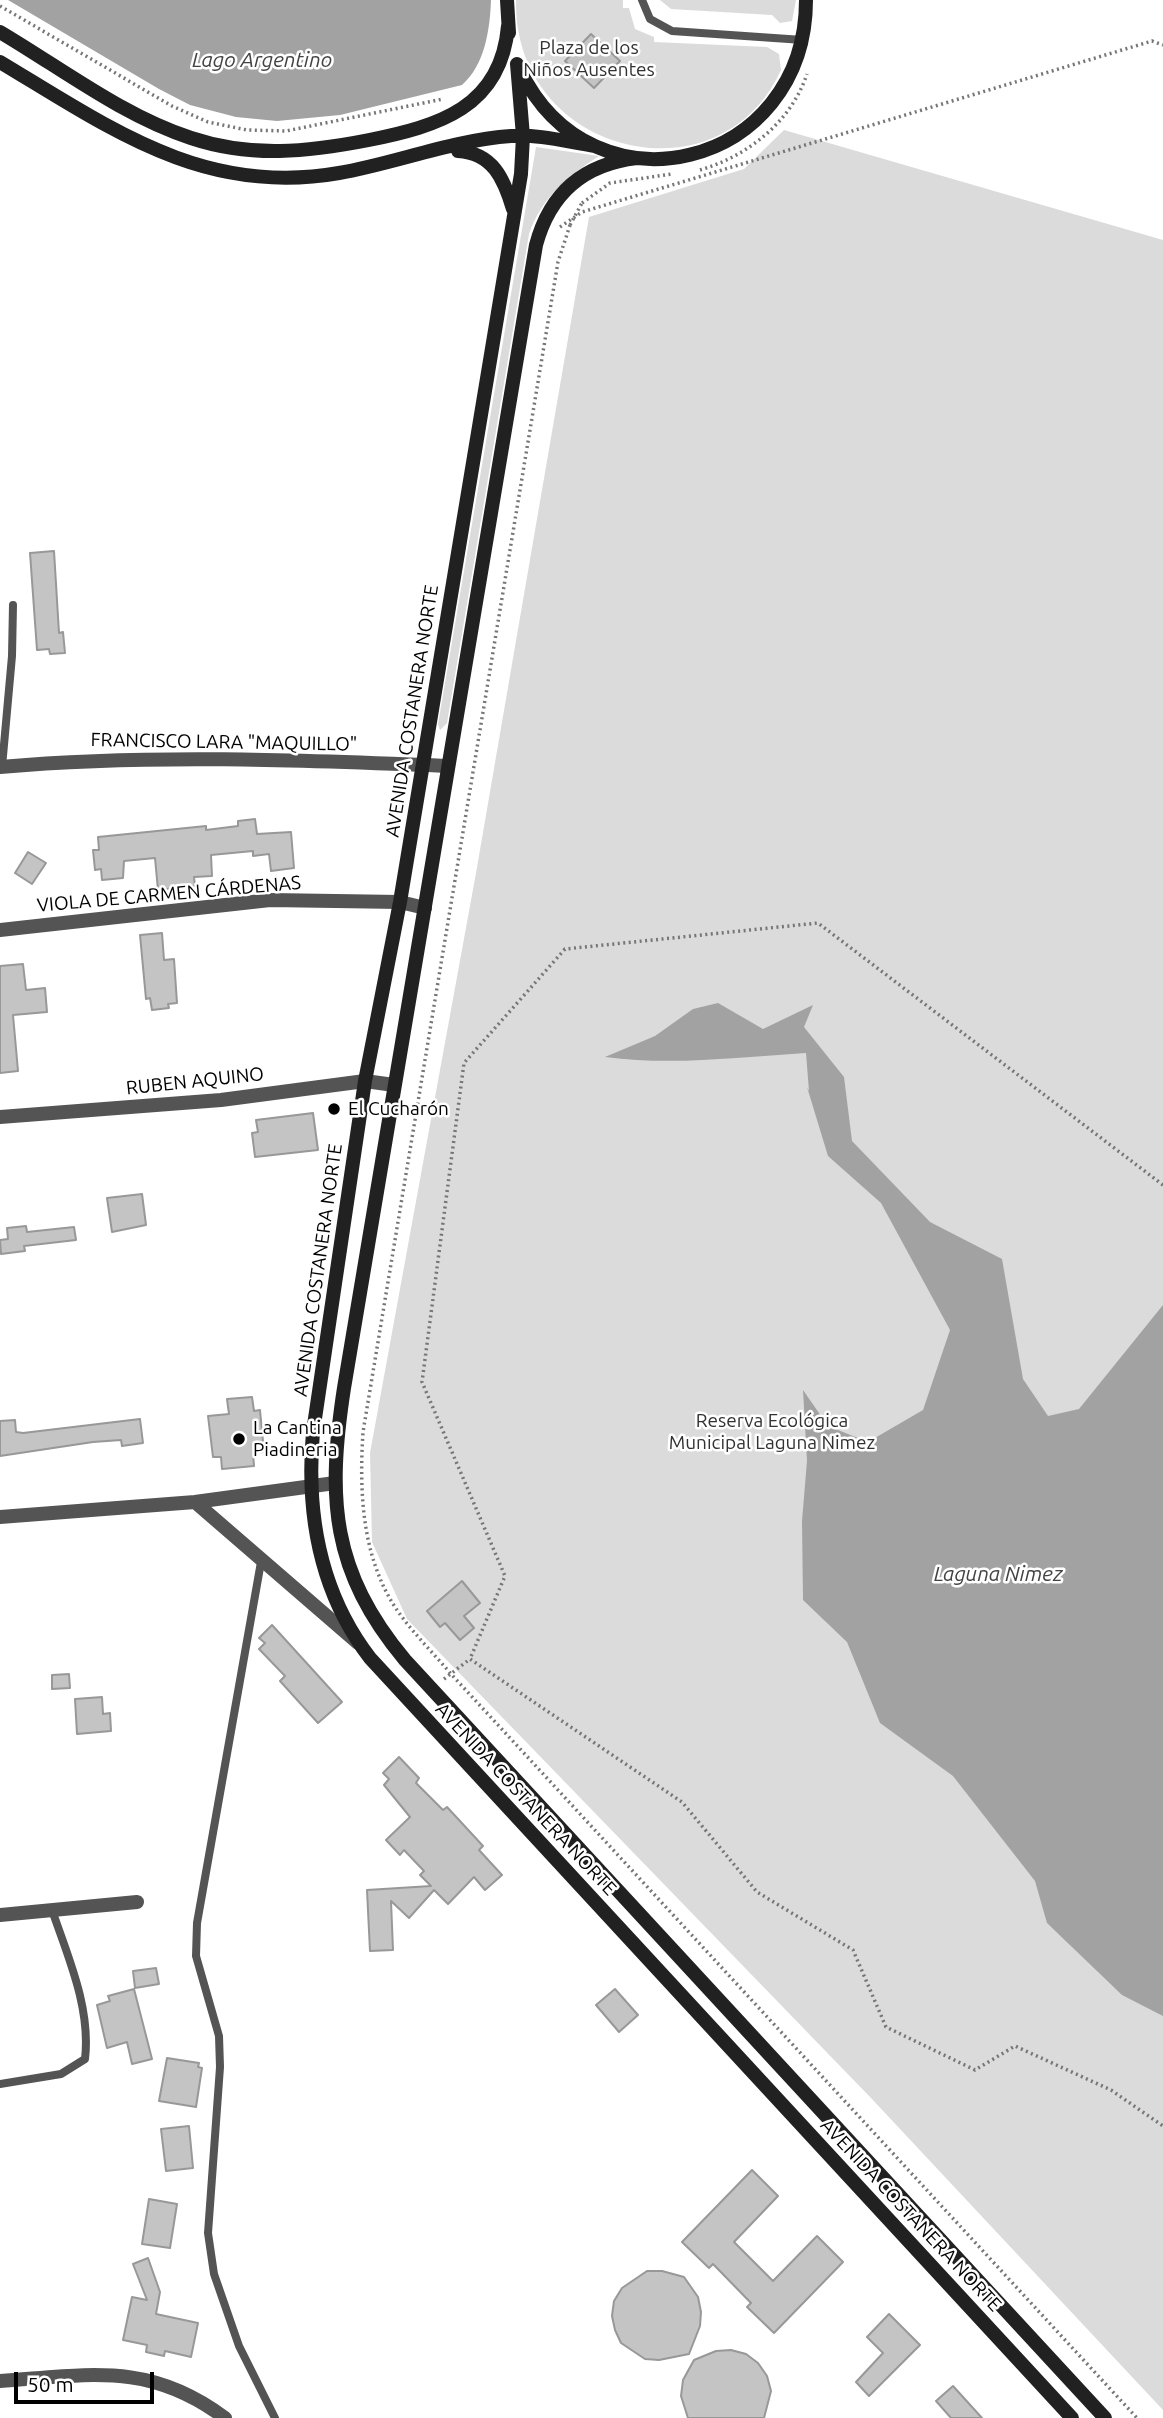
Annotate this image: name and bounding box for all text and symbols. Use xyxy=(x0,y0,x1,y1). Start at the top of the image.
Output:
park label: Plaza de los Niños Ausentes xyxy=(523,37,655,81)
water label: Lago Argentino xyxy=(192,47,332,73)
street label: AVENIDA COSTANERA NORTE xyxy=(381,583,443,839)
street label: FRANCISCO LARA "MAQUILLO" xyxy=(90,728,358,756)
street label: VIOLA DE CARMEN CÁRDENAS xyxy=(36,871,302,917)
street label: RUBEN AQUINO xyxy=(125,1062,265,1100)
place label: El Cucharón xyxy=(348,1098,449,1120)
marker: El Cucharón xyxy=(326,1101,342,1117)
street label: AVENIDA COSTANERA NORTE xyxy=(289,1142,347,1398)
park label: Reserva Ecológica Municipal Laguna Nimez xyxy=(669,1410,875,1454)
place label: La Cantina Piadineria xyxy=(253,1417,342,1461)
marker: La Cantina Piadineria xyxy=(231,1431,247,1447)
water label: Laguna Nimez xyxy=(934,1561,1062,1587)
street label: AVENIDA COSTANERA NORTE xyxy=(431,1698,621,1900)
street label: AVENIDA COSTANERA NORTE xyxy=(816,2114,1006,2316)
scale bar xyxy=(18,2358,158,2402)
text: 50 m xyxy=(27,2372,74,2396)

